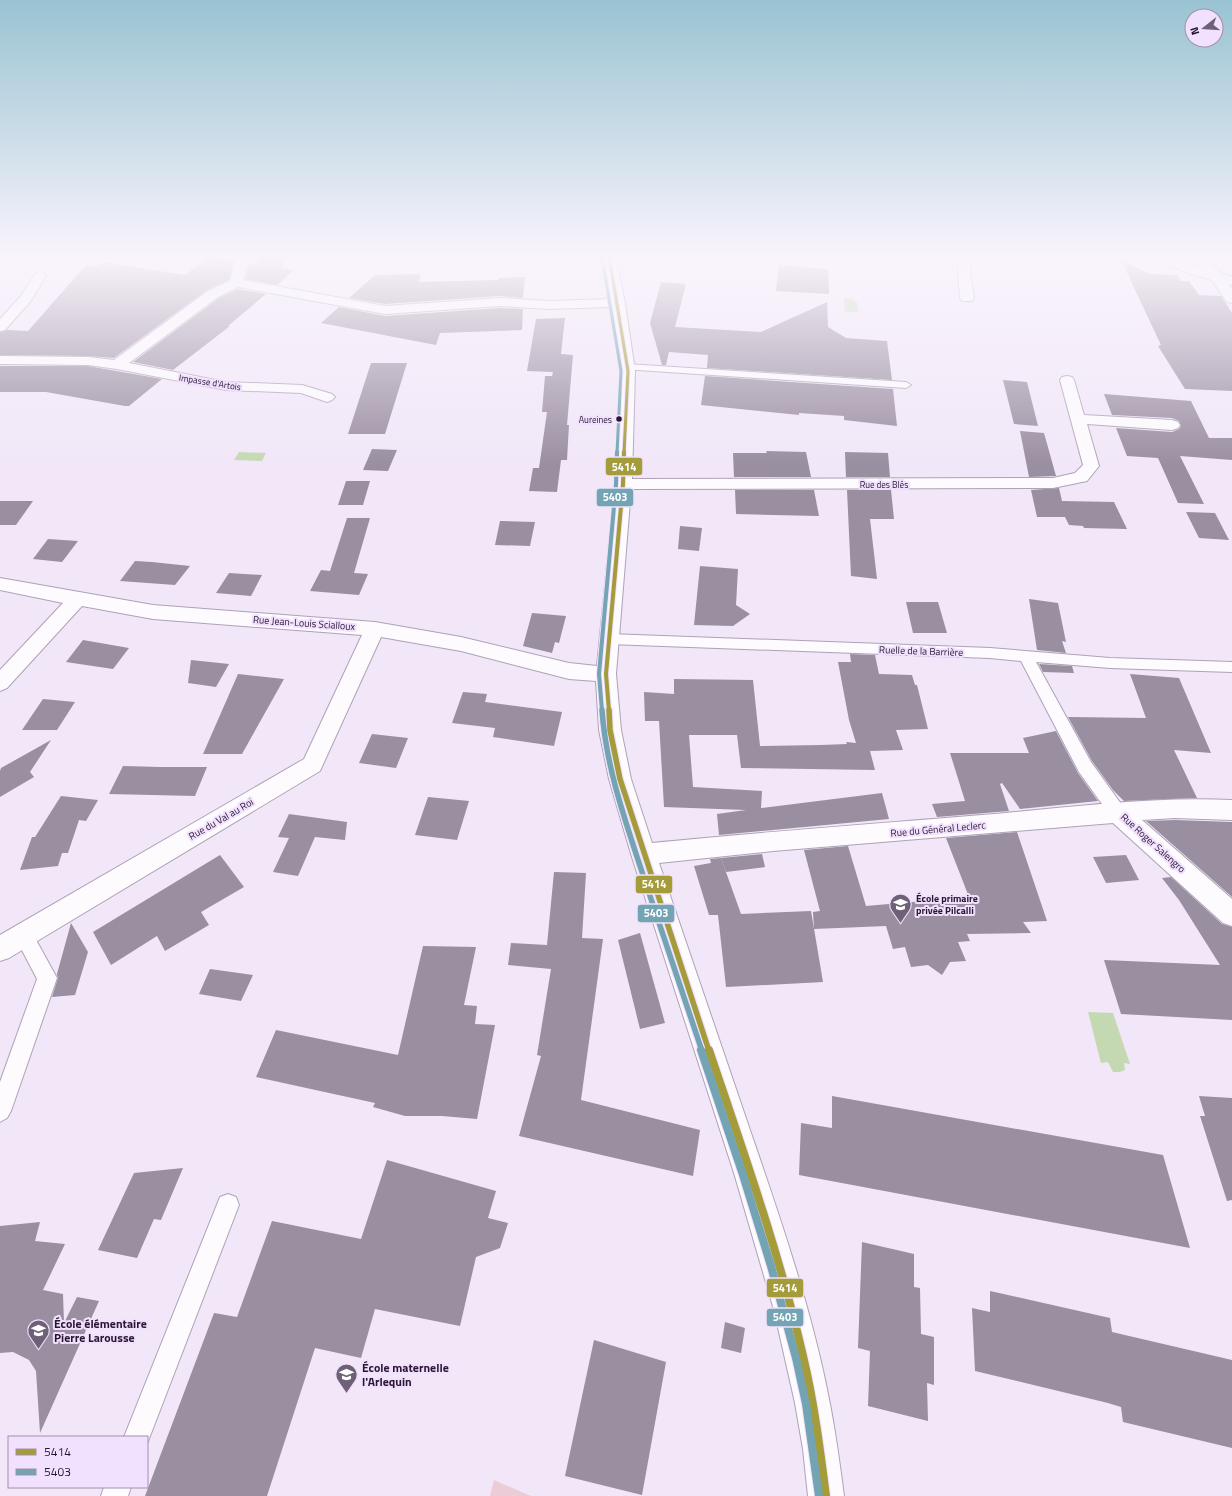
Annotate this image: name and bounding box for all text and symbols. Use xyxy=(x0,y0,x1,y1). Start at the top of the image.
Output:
north arrow xyxy=(1184,8,1224,48)
text: N xyxy=(1186,25,1203,37)
street label: Impasse d'Artois xyxy=(178,371,242,393)
place label: Aureines xyxy=(579,413,612,426)
marker: Aureines xyxy=(614,414,624,424)
line badge: 5414 xyxy=(605,457,643,476)
text: 5414 xyxy=(612,459,636,475)
street label: Rue des Blés xyxy=(860,478,908,491)
line badge: 5403 xyxy=(596,488,634,507)
text: 5403 xyxy=(603,489,627,505)
street label: Rue Jean-Louis Scialloux xyxy=(252,612,356,634)
street label: Ruelle de la Barrière xyxy=(879,642,963,660)
street label: Rue du Val au Roi xyxy=(186,794,256,844)
street label: Rue Roger Salengro xyxy=(1117,810,1189,876)
street label: Rue du Général Leclerc xyxy=(890,817,986,841)
line badge: 5414 xyxy=(635,875,673,894)
text: 5414 xyxy=(642,876,666,892)
school or university icon: École primaire privée Pilcalli xyxy=(887,891,913,924)
place label: École primaire privée Pilcalli xyxy=(916,891,978,918)
line badge: 5403 xyxy=(637,904,675,923)
text: 5403 xyxy=(644,905,668,921)
line badge: 5414 xyxy=(766,1278,804,1298)
text: 5414 xyxy=(773,1280,797,1296)
line badge: 5403 xyxy=(766,1308,804,1327)
text: 5403 xyxy=(773,1309,797,1325)
place label: École élémentaire Pierre Larousse xyxy=(54,1314,147,1347)
school or university icon: École élémentaire Pierre Larousse xyxy=(25,1317,51,1350)
place label: École maternelle l'Arlequin xyxy=(362,1358,449,1391)
school or university icon: École maternelle l'Arlequin xyxy=(334,1361,360,1394)
legend xyxy=(8,1436,148,1488)
text: 5414 xyxy=(44,1442,71,1461)
text: 5403 xyxy=(44,1462,71,1481)

